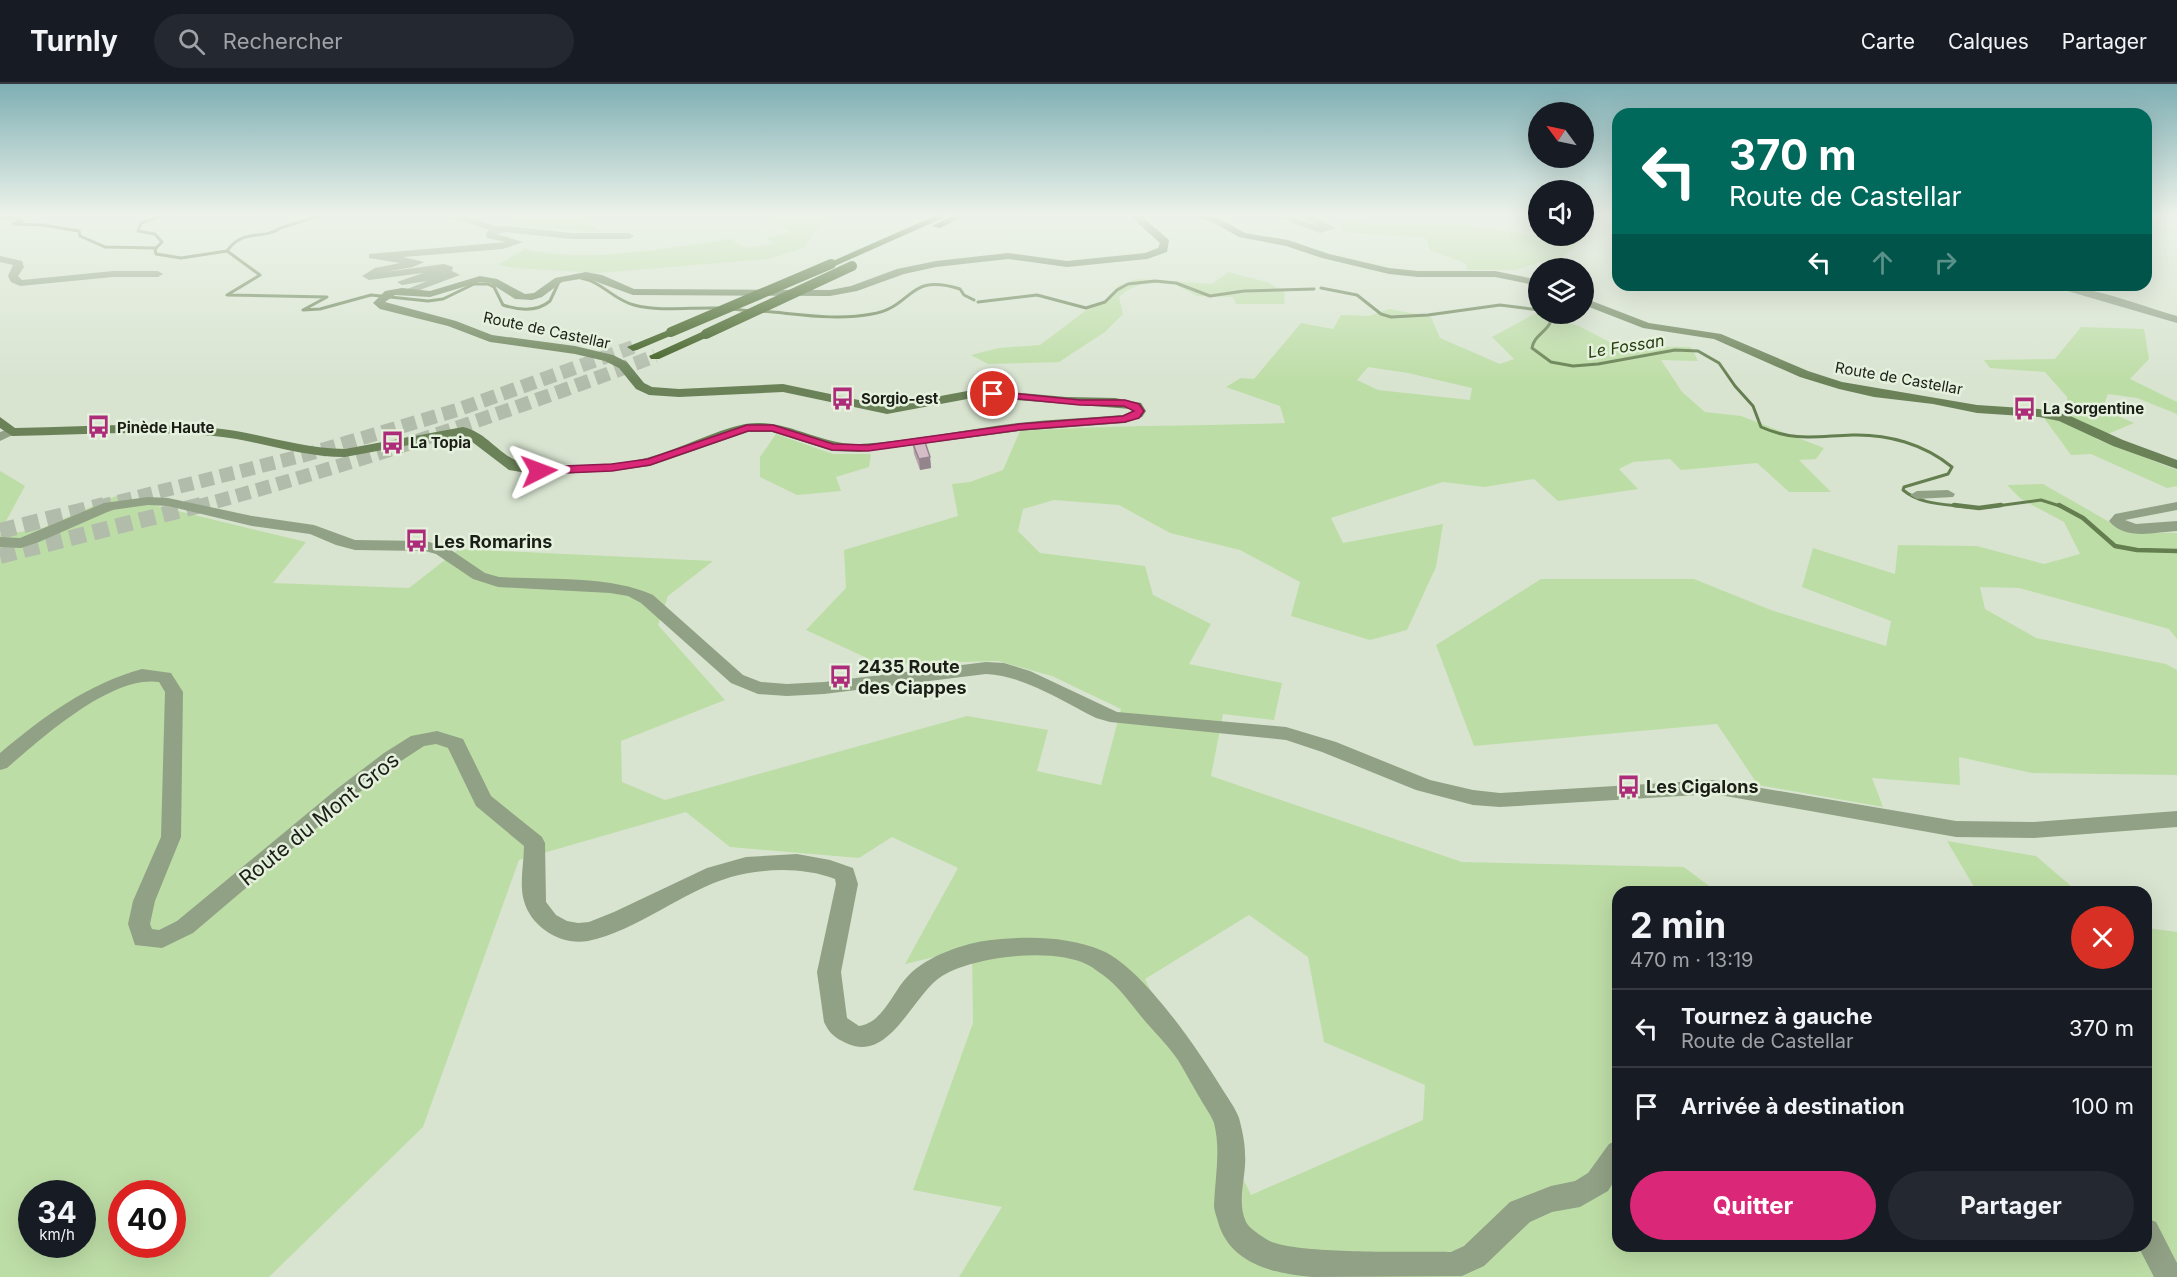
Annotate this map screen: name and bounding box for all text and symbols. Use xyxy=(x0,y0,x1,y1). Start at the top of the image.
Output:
search box xyxy=(154,14,574,68)
text: Turnly xyxy=(30,24,118,58)
icon: search xyxy=(175,25,208,58)
text: Rechercher xyxy=(223,28,343,54)
text: Carte xyxy=(1861,29,1915,54)
text: Calques xyxy=(1948,29,2029,54)
text: Partager xyxy=(2062,29,2147,54)
north arrow xyxy=(1528,102,1594,168)
map controls xyxy=(1528,102,1594,324)
text: 370 m xyxy=(1729,129,1856,180)
icon: left xyxy=(1630,132,1708,210)
button: sound xyxy=(1528,180,1594,246)
text: Route de Castellar xyxy=(1729,180,1962,213)
icon: left xyxy=(1803,246,1836,279)
icon: ahead xyxy=(1866,246,1899,279)
icon: right xyxy=(1929,246,1962,279)
button: layers xyxy=(1528,258,1594,324)
street label: Route de Castellar xyxy=(482,307,613,353)
water label: Le Fossan xyxy=(1586,330,1666,362)
street label: Route de Castellar xyxy=(1834,357,1965,399)
pin xyxy=(967,368,1018,419)
icon: arrive xyxy=(976,377,1009,410)
bus stop icon: Sorgio-est xyxy=(830,385,856,411)
place label: Sorgio-est xyxy=(861,389,939,408)
bus stop icon: La Sorgentine xyxy=(2012,395,2038,421)
place label: La Sorgentine xyxy=(2043,399,2144,418)
bus stop icon: Pinède Haute xyxy=(86,414,112,440)
place label: Pinède Haute xyxy=(117,418,215,437)
bus stop icon: La Topia xyxy=(379,429,405,455)
place label: La Topia xyxy=(410,433,471,452)
position arrow xyxy=(507,439,571,503)
bus stop icon: Les Romarins xyxy=(403,528,429,554)
place label: Les Romarins xyxy=(434,531,552,552)
place label: 2435 Route des Ciappes xyxy=(858,656,967,698)
bus stop icon: 2435 Route des Ciappes xyxy=(827,663,853,689)
street label: Route du Mont Gros xyxy=(234,747,404,891)
bus stop icon: Les Cigalons xyxy=(1615,773,1641,799)
place label: Les Cigalons xyxy=(1646,776,1758,797)
text: 2 min xyxy=(1630,903,1726,947)
button: close xyxy=(2071,906,2134,969)
text: 470 m · 13:19 xyxy=(1630,948,1754,972)
text: Tournez à gauche xyxy=(1681,1003,1873,1029)
icon: left xyxy=(1630,1012,1663,1045)
text: 370 m xyxy=(2069,1015,2134,1041)
text: Route de Castellar xyxy=(1681,1029,1853,1053)
icon: arrive xyxy=(1630,1090,1663,1123)
text: Arrivée à destination xyxy=(1681,1093,1905,1119)
text: 100 m xyxy=(2072,1093,2134,1119)
button: Quitter xyxy=(1630,1171,1876,1240)
button: Partager xyxy=(1888,1171,2134,1240)
speed limit sign: 40 xyxy=(108,1180,186,1258)
text: 34 xyxy=(37,1194,77,1230)
text: km/h xyxy=(39,1225,75,1244)

